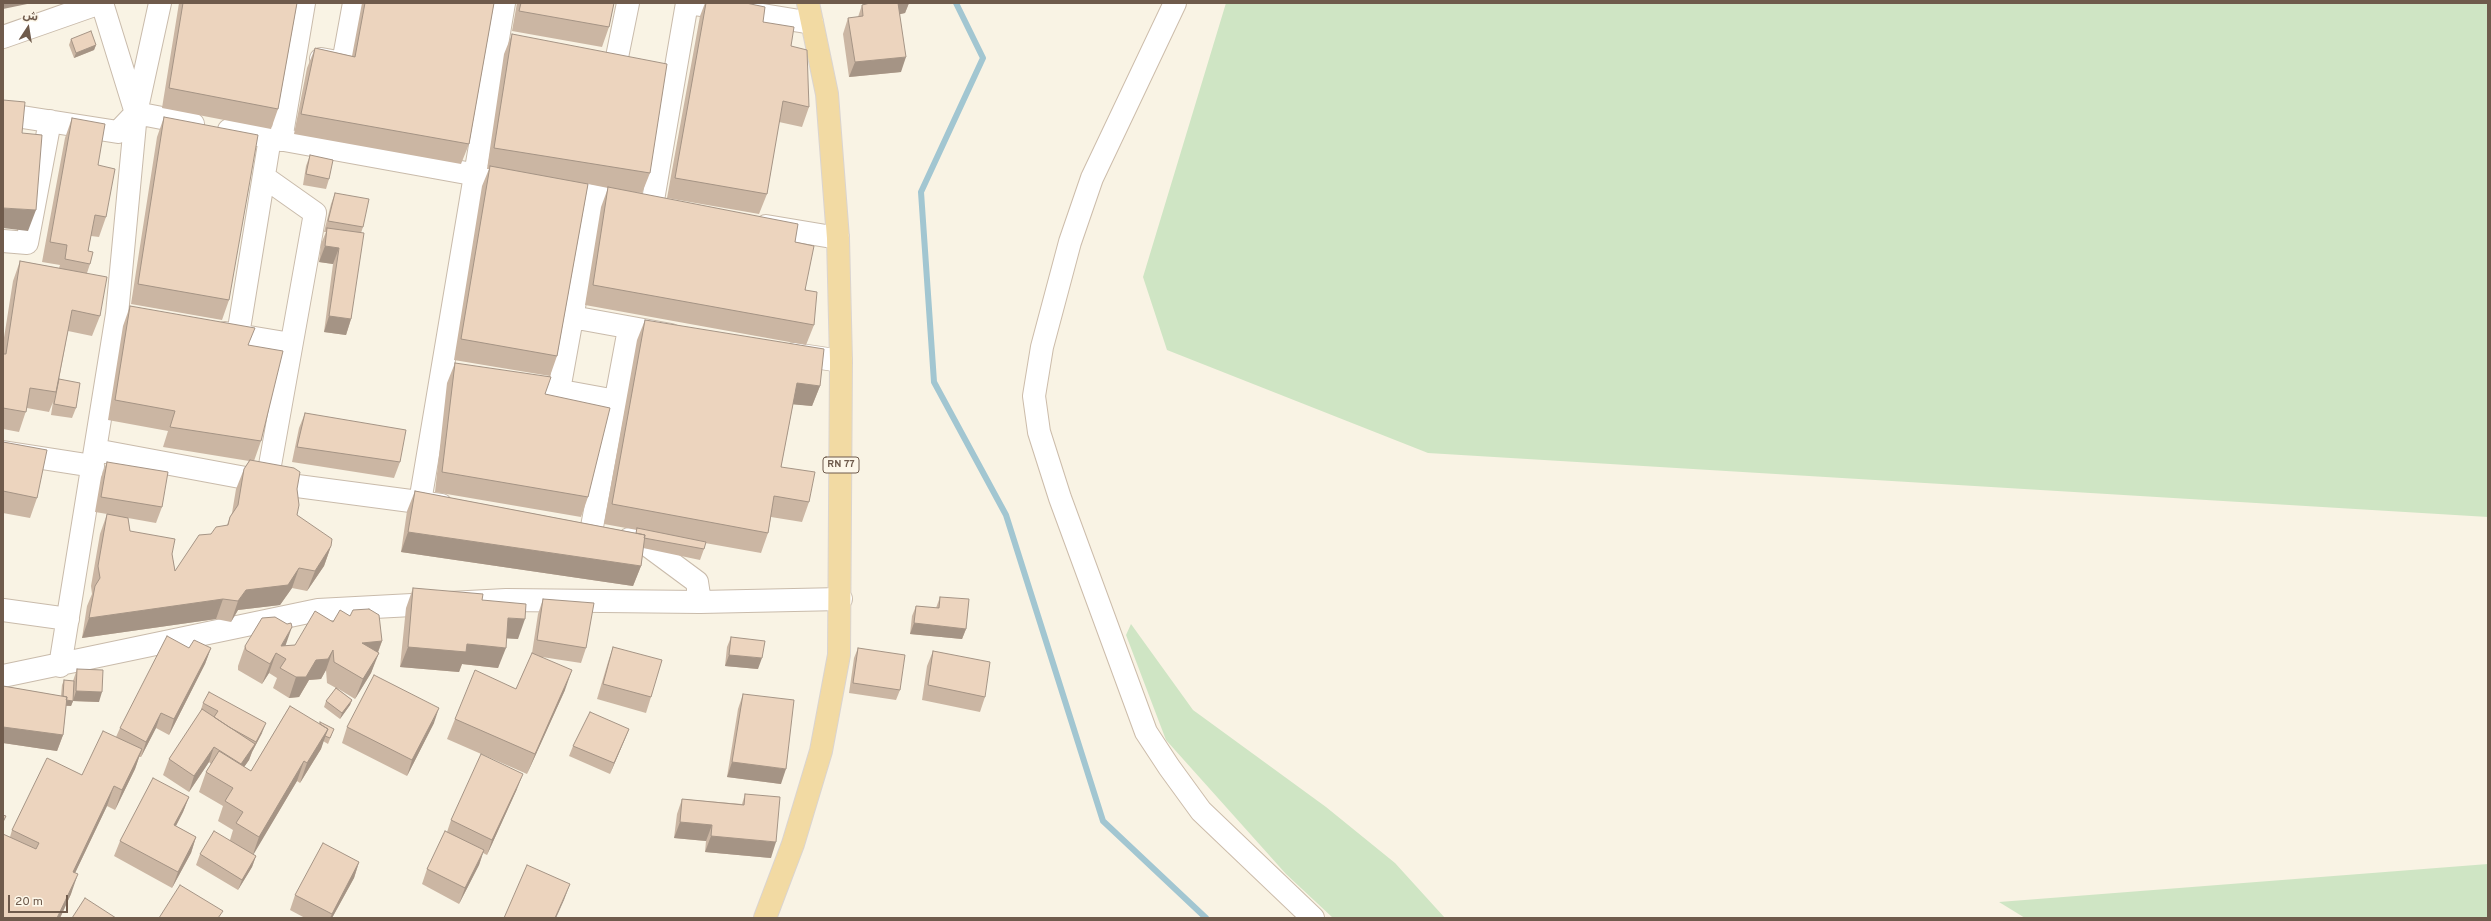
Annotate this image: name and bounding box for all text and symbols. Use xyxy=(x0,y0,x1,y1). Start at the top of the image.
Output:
north arrow xyxy=(8,8,48,48)
text: ش xyxy=(22,8,39,25)
road number: RN 77 xyxy=(823,457,859,473)
scale bar xyxy=(10,887,70,913)
text: 20 m xyxy=(15,894,43,910)

